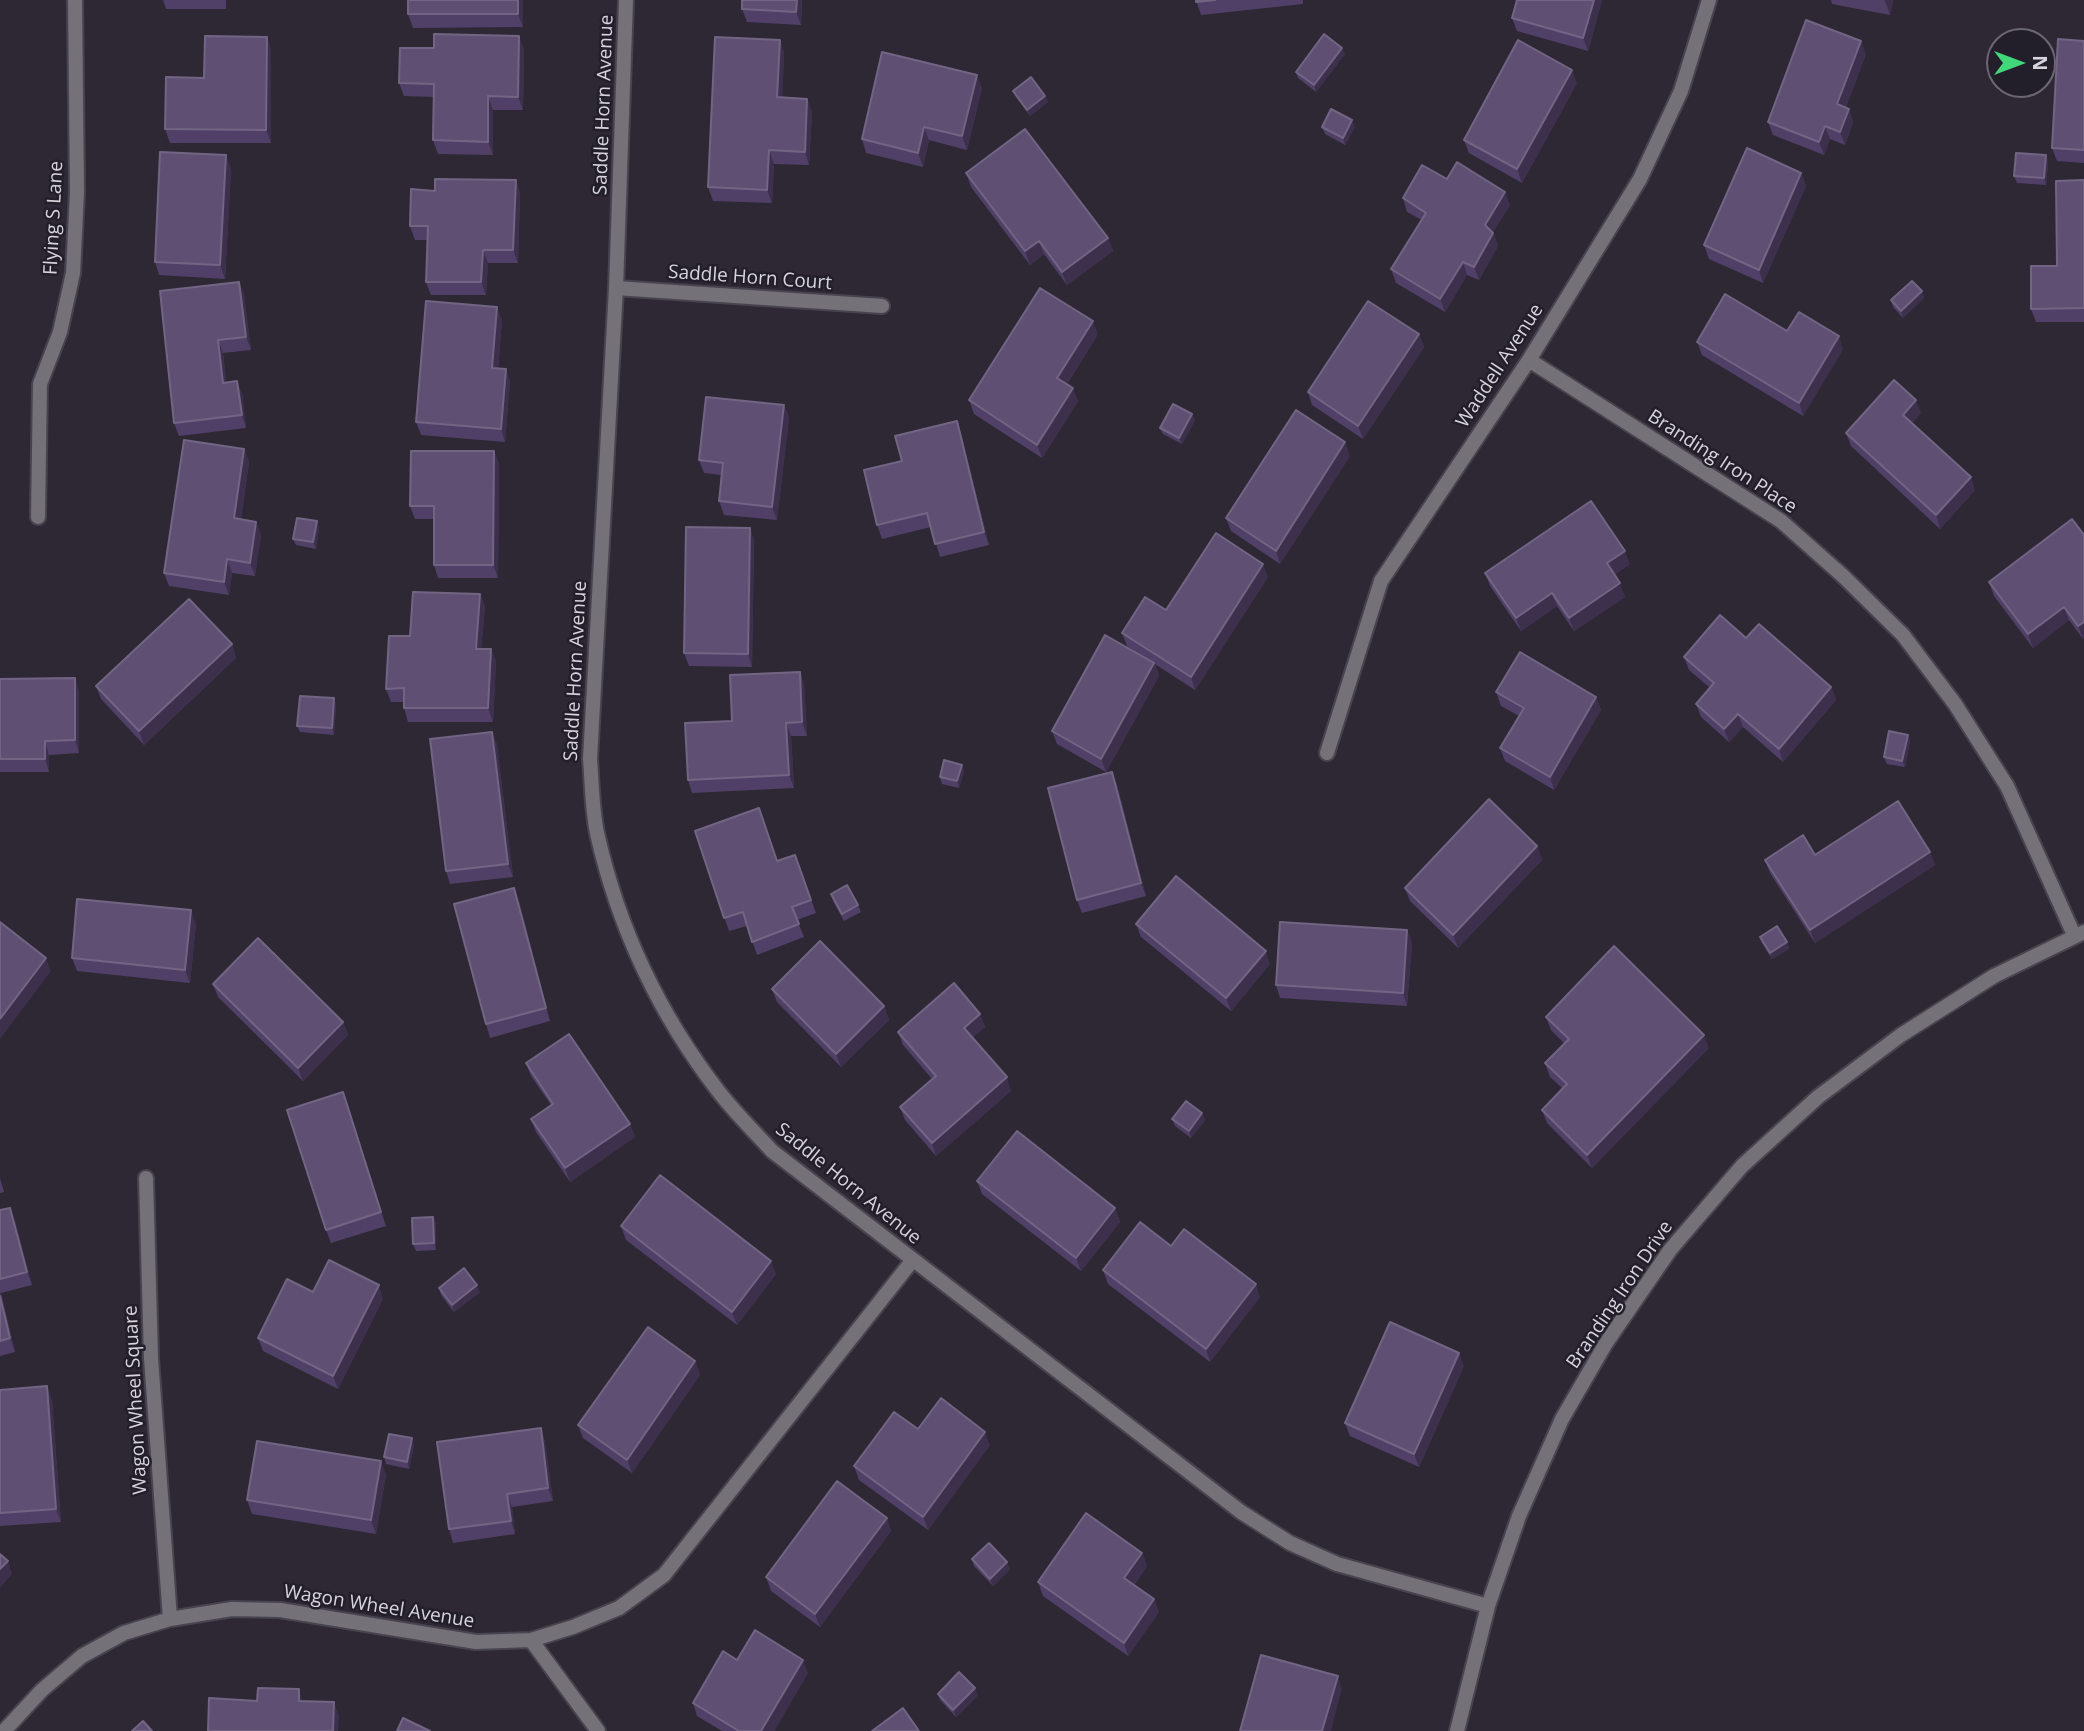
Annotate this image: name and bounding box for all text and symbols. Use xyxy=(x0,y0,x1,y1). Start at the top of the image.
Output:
street label: Saddle Horn Avenue xyxy=(589,14,619,196)
north arrow xyxy=(1986,28,2056,98)
text: N xyxy=(2027,55,2053,71)
street label: Flying S Lane xyxy=(40,160,68,276)
street label: Saddle Horn Court xyxy=(667,261,833,295)
street label: Waddell Avenue xyxy=(1452,300,1548,432)
street label: Branding Iron Place xyxy=(1643,405,1801,519)
street label: Saddle Horn Avenue xyxy=(560,580,592,762)
street label: Saddle Horn Avenue xyxy=(771,1118,925,1250)
street label: Branding Iron Drive xyxy=(1562,1217,1678,1373)
street label: Wagon Wheel Square xyxy=(120,1305,152,1495)
street label: Wagon Wheel Avenue xyxy=(282,1581,476,1633)

